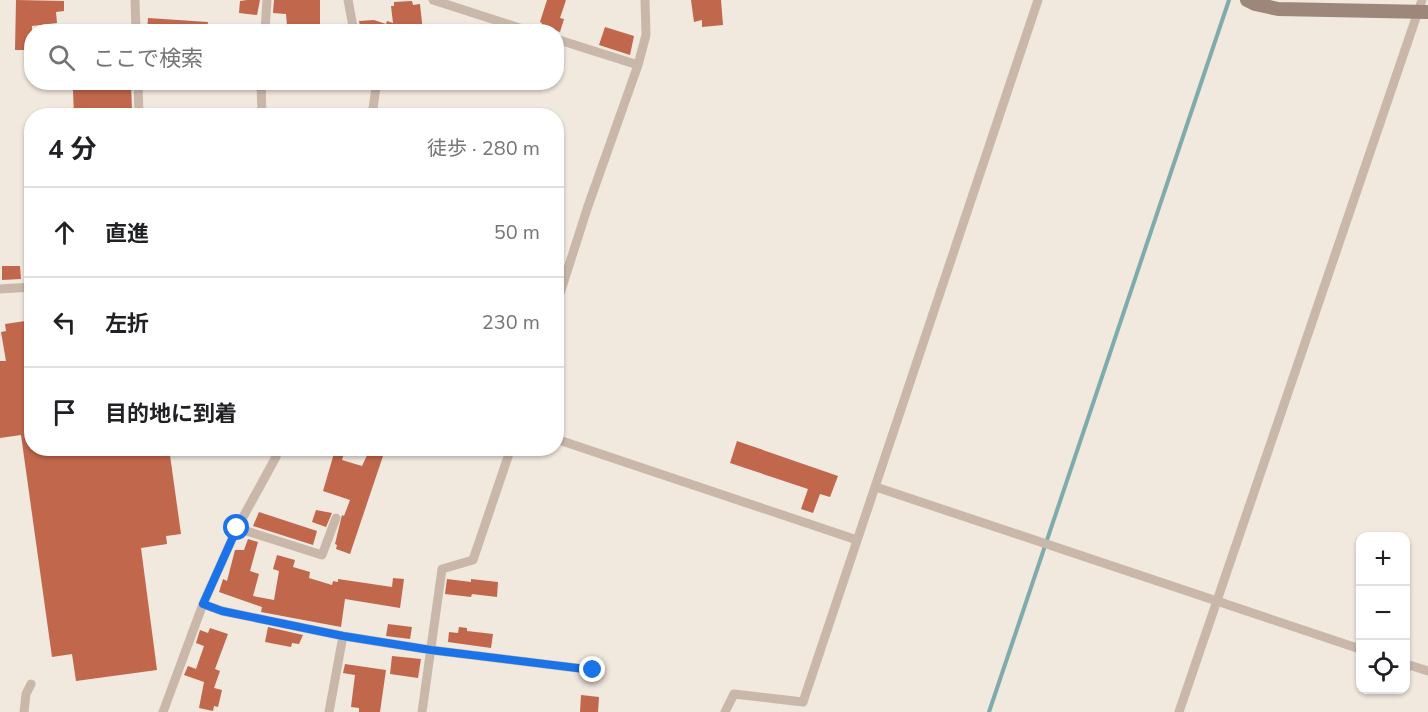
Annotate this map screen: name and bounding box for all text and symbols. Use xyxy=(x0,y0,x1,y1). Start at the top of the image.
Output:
search box xyxy=(24,24,564,90)
icon: search xyxy=(45,41,78,74)
text: ここで検索 xyxy=(93,44,203,74)
text: 4 分 xyxy=(48,132,97,167)
text: 徒歩 · 280 m xyxy=(427,135,540,162)
icon: ahead xyxy=(48,216,81,249)
text: 直進 xyxy=(105,219,149,249)
text: 50 m xyxy=(494,219,540,246)
icon: left xyxy=(48,306,81,339)
text: 左折 xyxy=(105,309,149,339)
text: 230 m xyxy=(482,309,540,336)
icon: arrive xyxy=(48,396,81,429)
text: 目的地に到着 xyxy=(105,399,237,429)
route start xyxy=(223,514,249,540)
map controls xyxy=(1356,532,1410,694)
button: + xyxy=(1356,532,1410,586)
button: − xyxy=(1356,586,1410,640)
button: locate xyxy=(1356,640,1410,694)
route end xyxy=(579,656,605,682)

